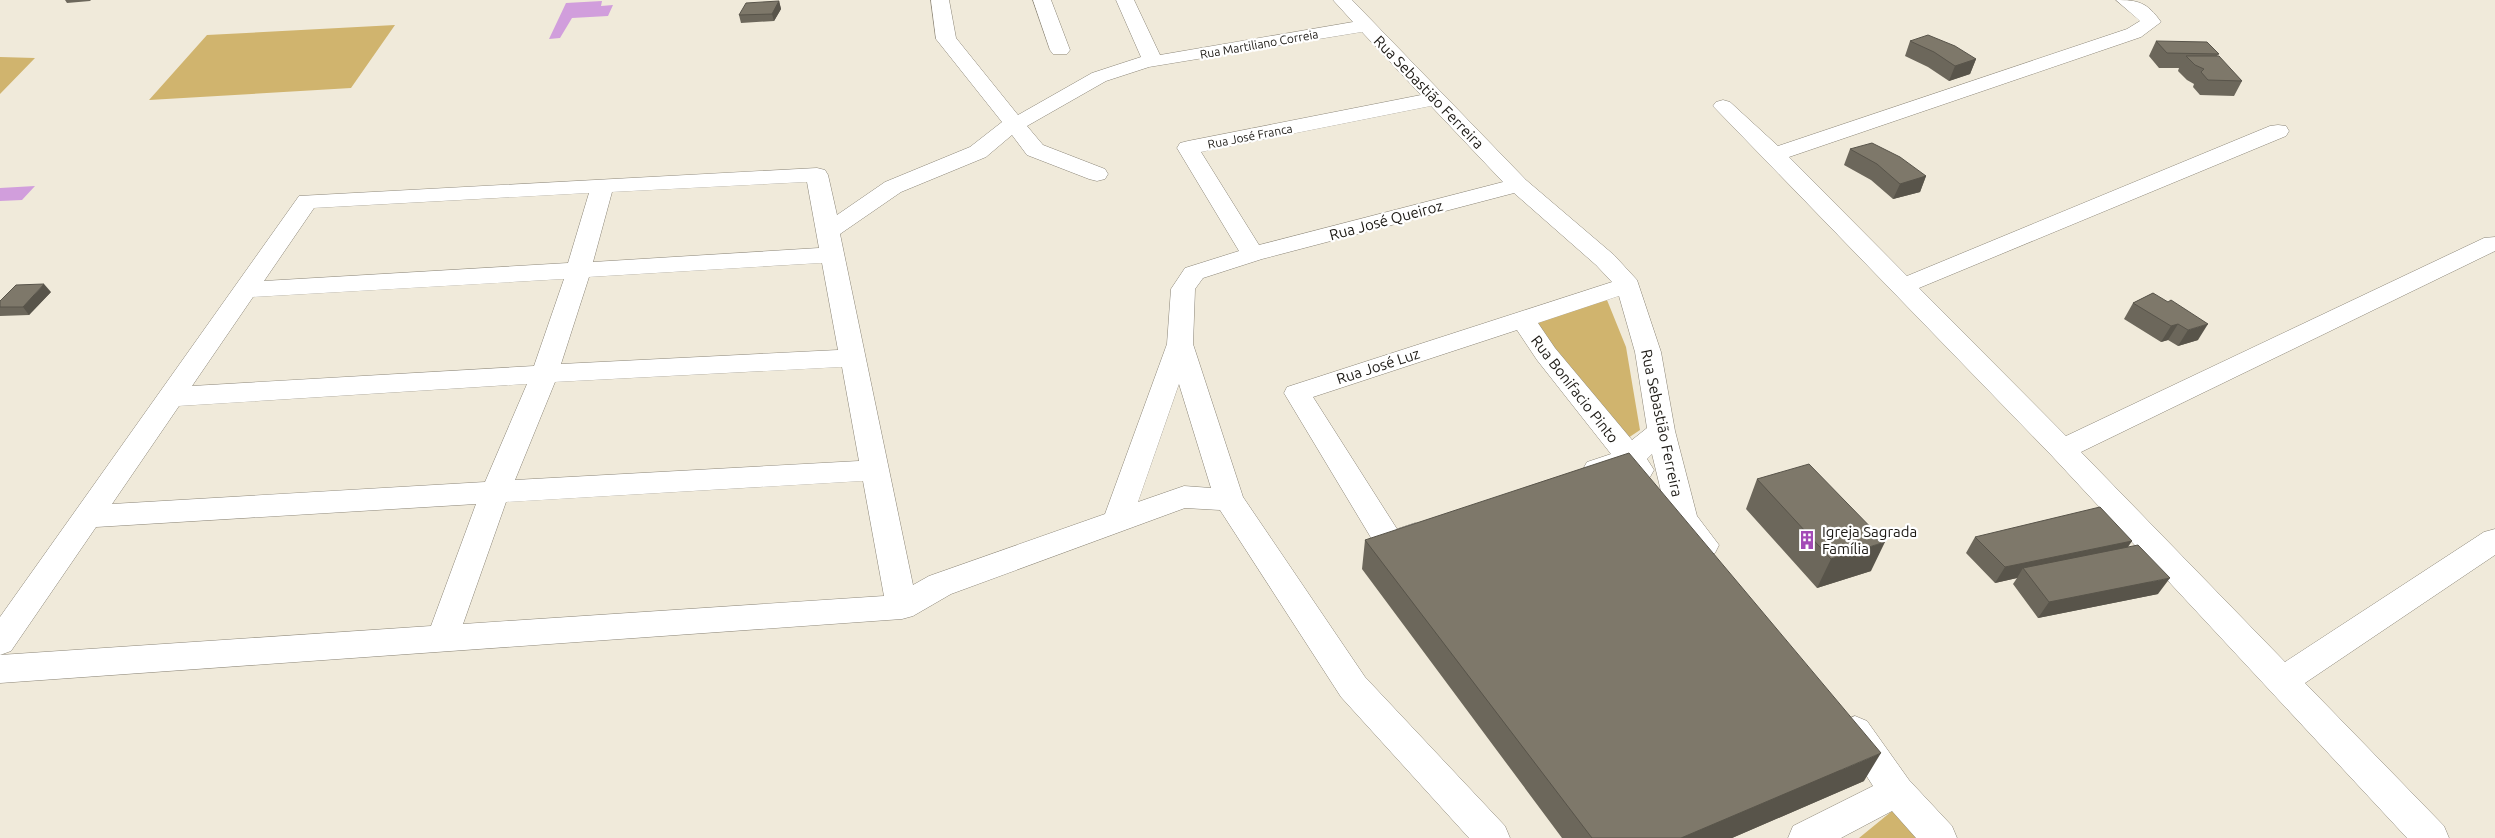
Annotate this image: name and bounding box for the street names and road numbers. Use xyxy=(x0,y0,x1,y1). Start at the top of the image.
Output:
street label: Rua Martiliano Correia xyxy=(1199,27,1319,61)
street label: Rua Sebastião Ferreira xyxy=(1371,32,1487,152)
street label: Rua José Franca xyxy=(1206,121,1294,151)
street label: Rua José Queiroz xyxy=(1327,197,1445,243)
street label: Rua Bonifacio Pinto xyxy=(1528,332,1622,446)
street label: Rua José Luz xyxy=(1334,345,1422,387)
street label: Rua Sebastião Ferreira xyxy=(1638,348,1686,498)

